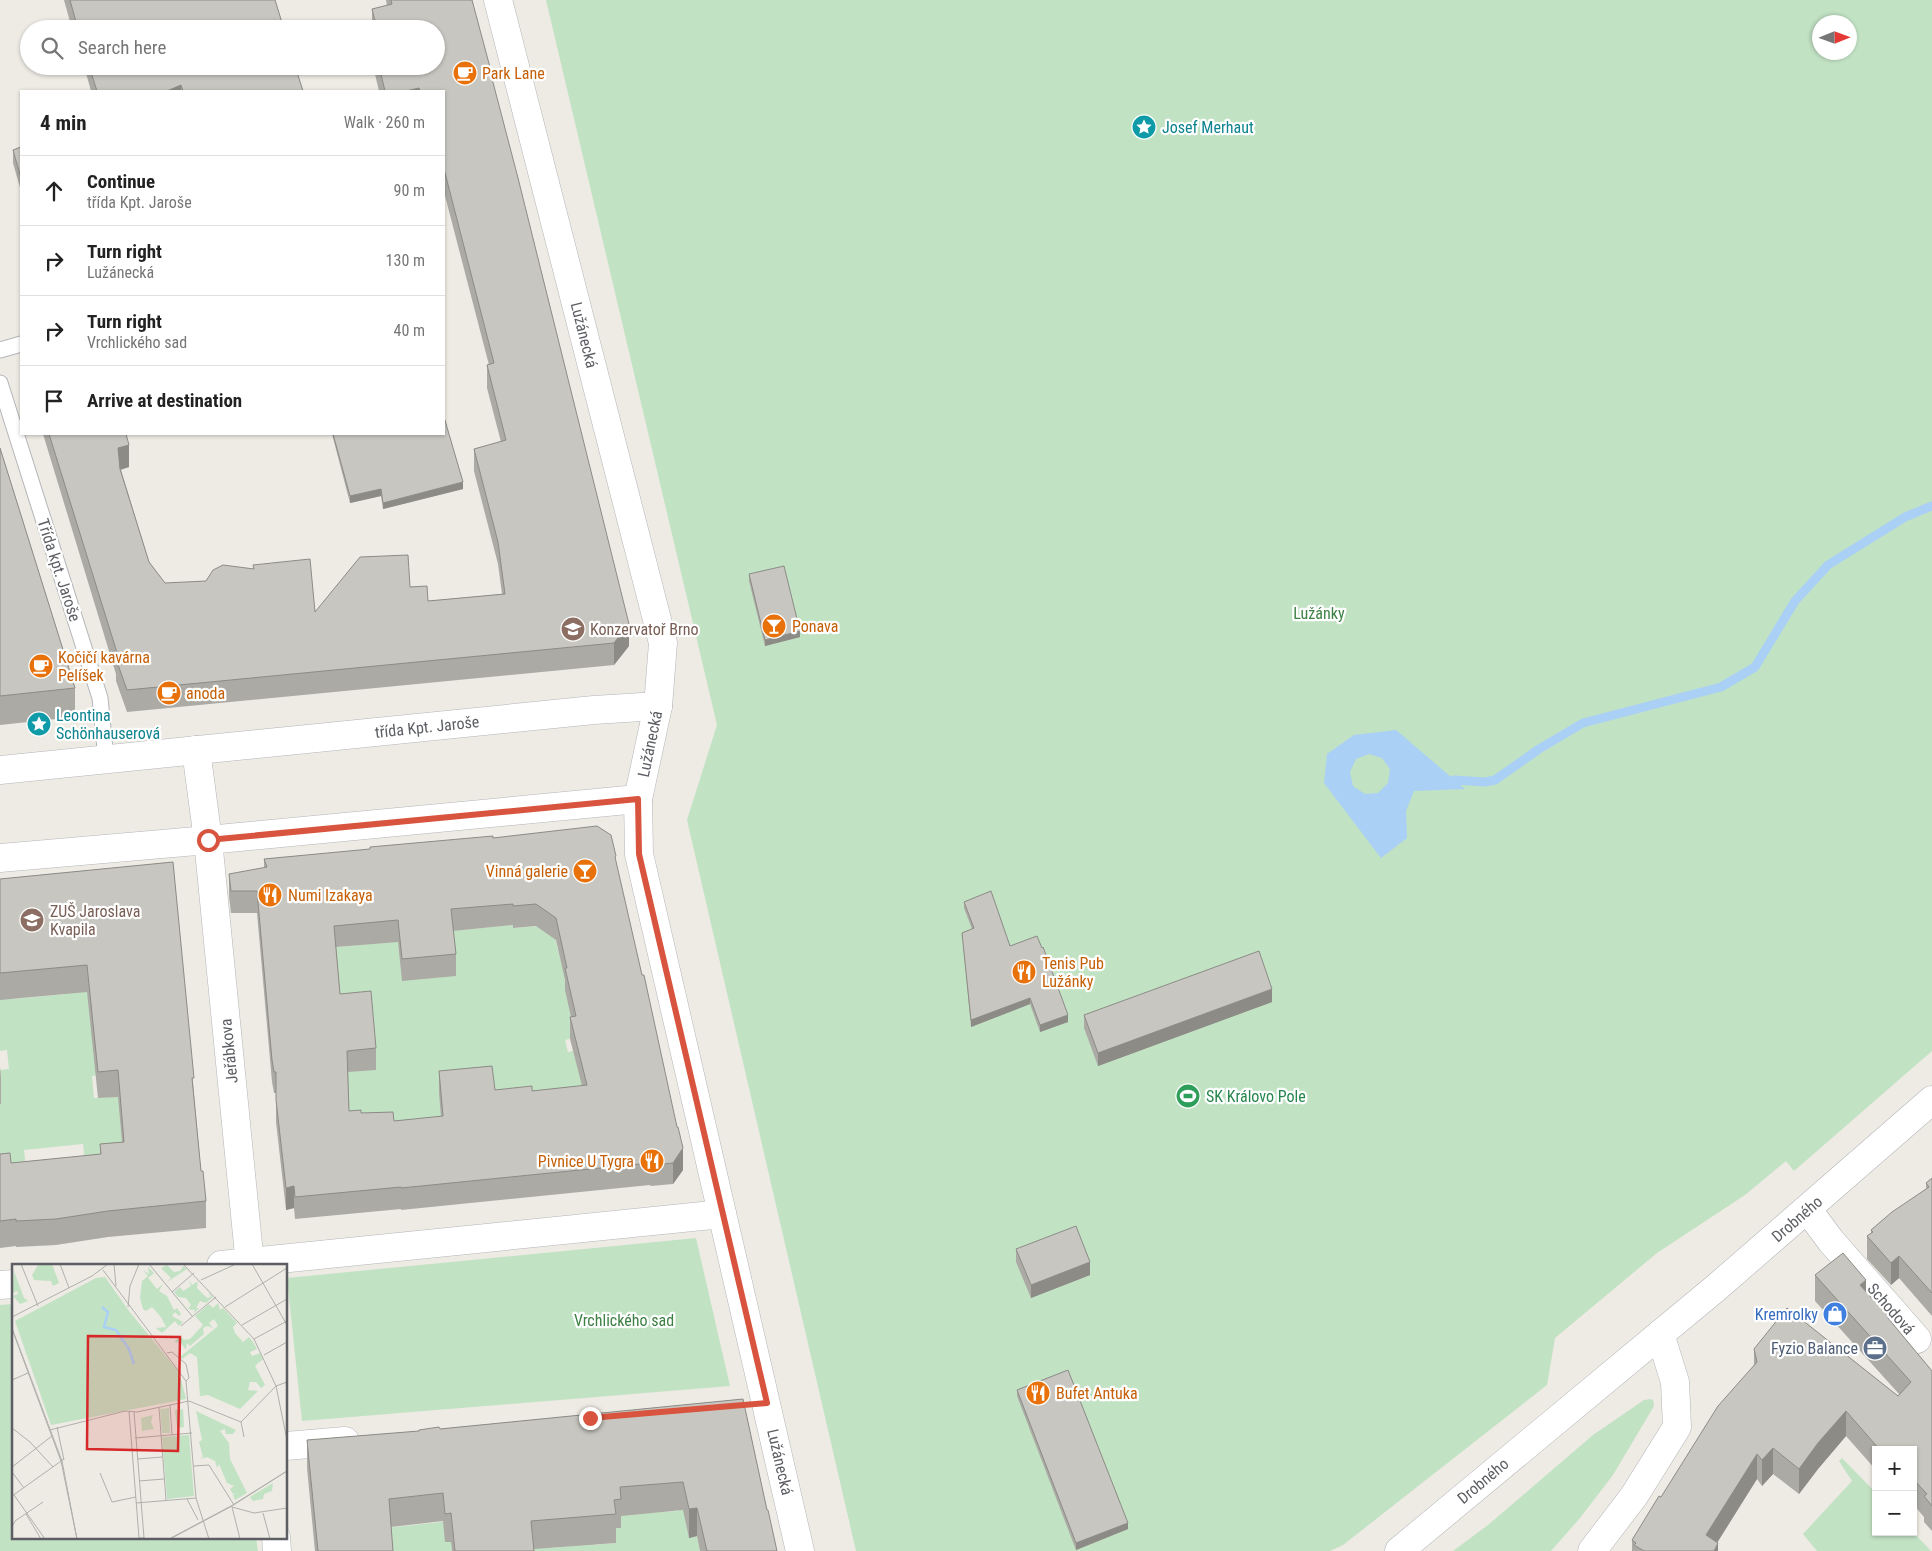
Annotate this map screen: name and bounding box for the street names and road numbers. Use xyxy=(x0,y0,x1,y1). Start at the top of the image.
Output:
street label: Lužánecká xyxy=(567,300,601,370)
street label: Třída kpt. Jaroše xyxy=(33,516,85,624)
street label: Lužánecká xyxy=(634,709,666,779)
street label: třída Kpt. Jaroše xyxy=(374,712,480,742)
street label: Jeřábkova xyxy=(216,1018,242,1084)
street label: Drobného xyxy=(1768,1192,1826,1246)
street label: Schodová xyxy=(1864,1279,1918,1339)
street label: Lužánecká xyxy=(763,1427,797,1497)
street label: Drobného xyxy=(1454,1454,1512,1508)

